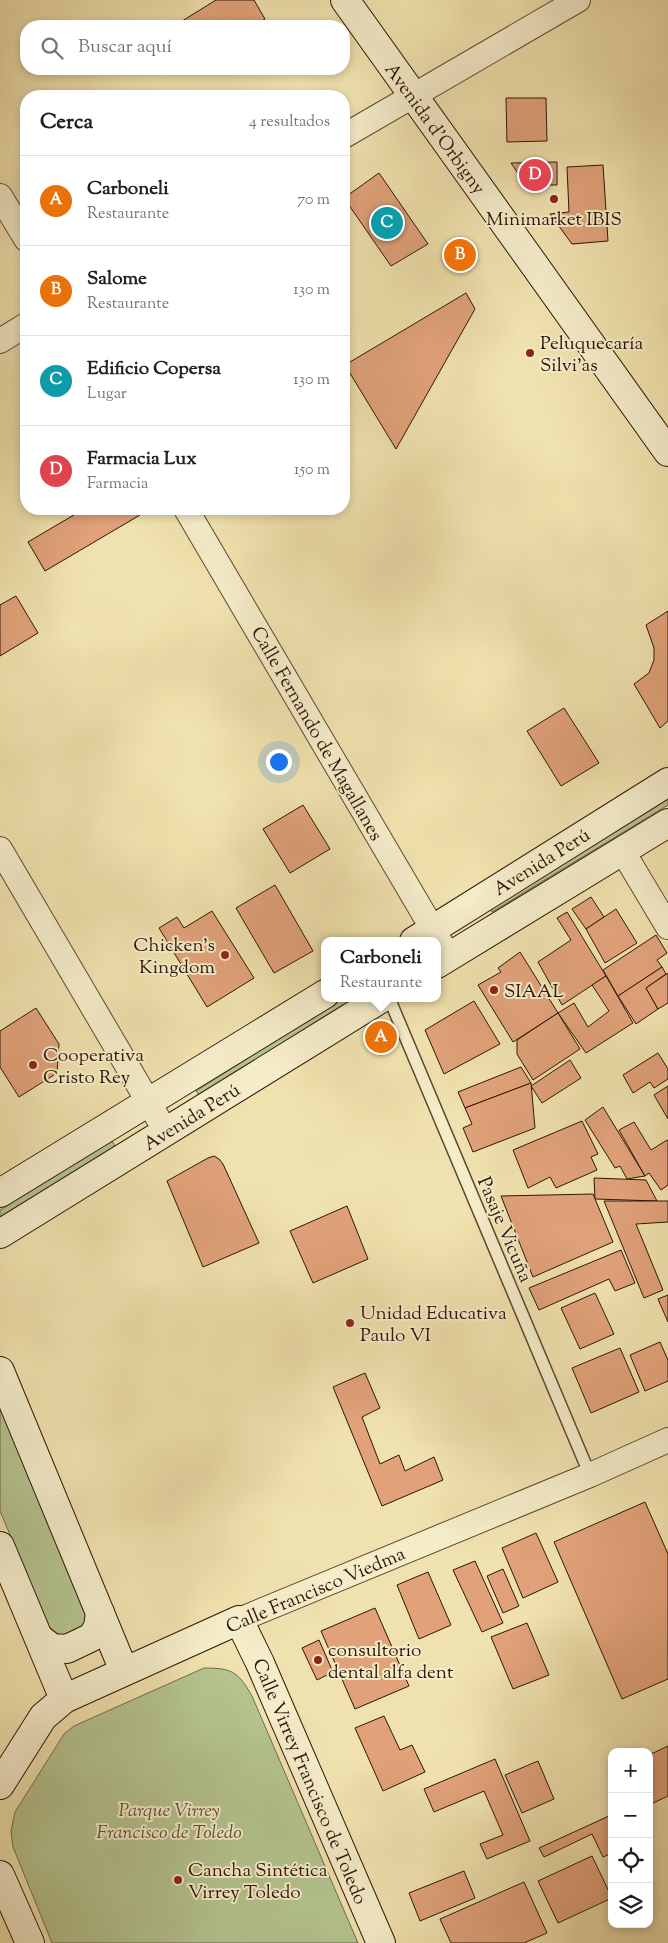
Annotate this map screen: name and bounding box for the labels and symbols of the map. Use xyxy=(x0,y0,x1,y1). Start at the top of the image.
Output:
street label: Avenida d'Orbigny xyxy=(377,58,491,201)
pin: D xyxy=(519,156,551,194)
marker: Minimarket IBIS xyxy=(548,193,560,205)
pin: C xyxy=(371,204,403,242)
place label: Minimarket IBIS xyxy=(486,207,622,234)
pin: B xyxy=(444,236,476,274)
place label: Peluquecaría Silvi'as xyxy=(540,331,644,380)
marker: Peluquecaría Silvi'as xyxy=(524,347,536,359)
street label: Calle Fernando de Magallanes xyxy=(243,622,388,846)
your location xyxy=(266,749,292,775)
street label: Avenida Perú xyxy=(489,823,596,904)
place label: Chicken's Kingdom xyxy=(133,933,215,982)
marker: Chicken's Kingdom xyxy=(219,949,231,961)
place label: SIAAL xyxy=(504,979,564,1006)
marker: SIAAL xyxy=(488,984,500,996)
pin: A xyxy=(365,1018,397,1056)
place label: Cooperativa Cristo Rey xyxy=(43,1043,144,1092)
marker: Cooperativa Cristo Rey xyxy=(27,1059,39,1071)
street label: Avenida Perú xyxy=(139,1078,246,1159)
street label: Pasaje Vicuña xyxy=(469,1173,538,1287)
place label: Unidad Educativa Paulo VI xyxy=(360,1301,507,1350)
marker: Unidad Educativa Paulo VI xyxy=(344,1317,356,1329)
street label: Calle Francisco Viedma xyxy=(222,1541,410,1641)
place label: consultorio dental alfa dent xyxy=(328,1638,454,1687)
marker: consultorio dental alfa dent xyxy=(312,1654,324,1666)
street label: Calle Virrey Francisco de Toledo xyxy=(245,1655,373,1909)
park label: Parque Virrey Francisco de Toledo xyxy=(96,1798,242,1847)
place label: Cancha Sintética Virrey Toledo xyxy=(188,1858,328,1907)
marker: Cancha Sintética Virrey Toledo xyxy=(172,1874,184,1886)

